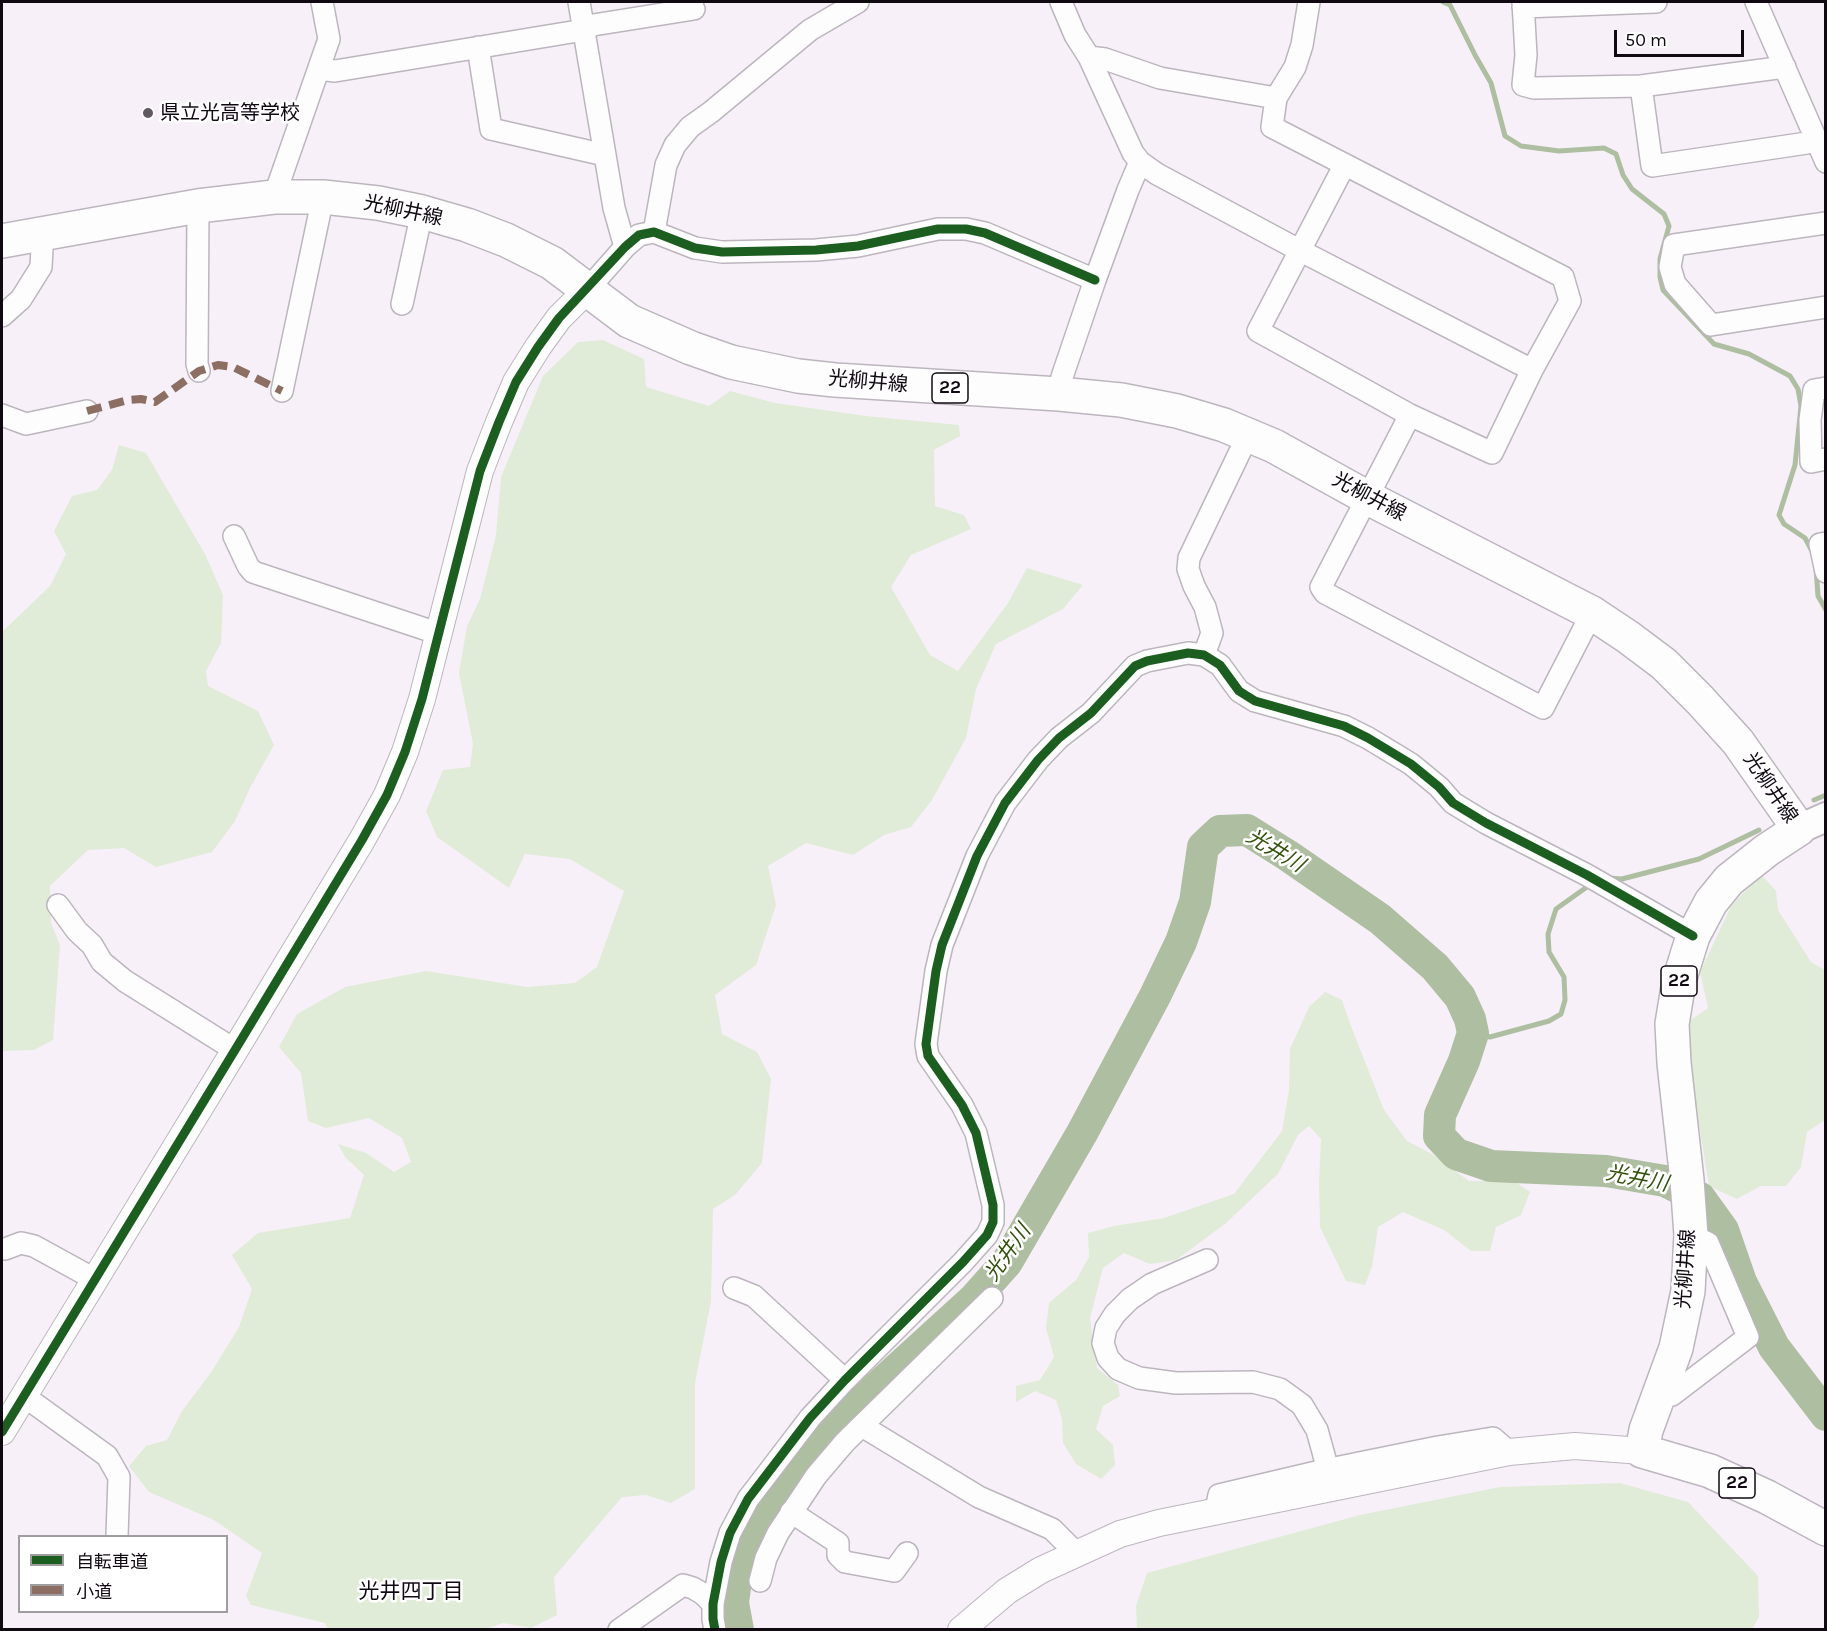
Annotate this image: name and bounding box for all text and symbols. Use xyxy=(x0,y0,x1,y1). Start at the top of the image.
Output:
scale bar xyxy=(1617,18,1748,56)
text: 50 m xyxy=(1625,29,1667,51)
place label: 県立光高等学校 xyxy=(160,101,300,125)
marker: 県立光高等学校 xyxy=(141,106,155,120)
street label: 光柳井線 xyxy=(361,191,445,231)
street label: 光柳井線 xyxy=(827,367,909,397)
road number: 22 xyxy=(932,373,968,403)
street label: 光柳井線 xyxy=(1328,468,1410,526)
street label: 光柳井線 xyxy=(1738,748,1802,828)
water label: 光井川 xyxy=(1242,824,1308,878)
road number: 22 xyxy=(1661,966,1697,996)
water label: 光井川 xyxy=(1604,1161,1670,1197)
water label: 光井川 xyxy=(980,1220,1036,1286)
street label: 光柳井線 xyxy=(1671,1228,1701,1310)
road number: 22 xyxy=(1719,1468,1755,1498)
legend xyxy=(18,1535,228,1613)
text: 自転車道 xyxy=(76,1551,148,1573)
district label: 光井四丁目 xyxy=(359,1579,463,1605)
text: 小道 xyxy=(76,1581,112,1603)

